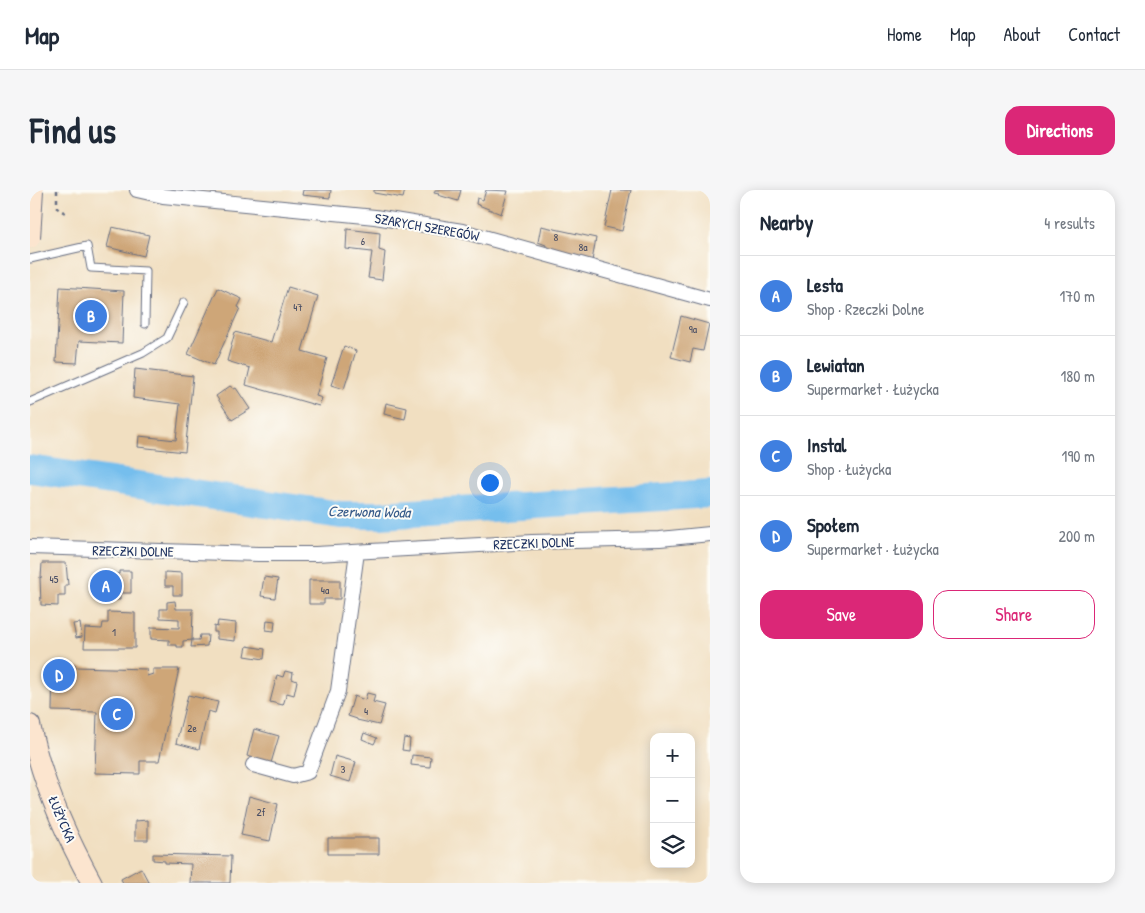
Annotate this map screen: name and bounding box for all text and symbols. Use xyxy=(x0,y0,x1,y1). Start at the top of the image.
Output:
text: Map xyxy=(25,19,59,51)
text: Home xyxy=(887,22,922,47)
text: Map xyxy=(950,22,975,47)
text: About xyxy=(1003,22,1040,47)
text: Contact xyxy=(1068,22,1120,47)
button: Directions xyxy=(1005,106,1115,155)
text: Find us xyxy=(30,107,116,154)
street label: SZARYCH SZEREGÓW xyxy=(373,208,481,245)
text: Nearby xyxy=(760,208,813,237)
text: 4 results xyxy=(1044,212,1095,234)
house number: 8 xyxy=(554,230,559,244)
house number: 6 xyxy=(361,234,366,248)
house number: 8a xyxy=(578,240,588,254)
text: Lesta xyxy=(807,272,843,298)
text: A xyxy=(772,285,780,307)
text: 170 m xyxy=(1060,285,1095,307)
pin: B xyxy=(75,297,107,335)
text: Shop · Rzeczki Dolne xyxy=(807,298,924,320)
house number: 47 xyxy=(293,300,303,314)
house number: 9a xyxy=(689,322,698,336)
text: Lewiatan xyxy=(807,352,865,378)
text: B xyxy=(772,365,780,387)
text: 180 m xyxy=(1061,365,1095,387)
text: Supermarket · Łużycka xyxy=(807,378,939,400)
text: Instal xyxy=(807,432,846,458)
text: C xyxy=(772,445,780,467)
text: 190 m xyxy=(1062,445,1095,467)
text: Shop · Łużycka xyxy=(807,458,891,480)
your location xyxy=(477,470,503,496)
water label: Czerwona Woda xyxy=(328,500,413,523)
text: Społem xyxy=(807,512,859,538)
text: D xyxy=(772,525,780,547)
text: 200 m xyxy=(1059,525,1095,547)
street label: RZECZKI DOLNE xyxy=(493,532,575,553)
text: Supermarket · Łużycka xyxy=(807,538,939,560)
street label: RZECZKI DOLNE xyxy=(92,540,174,561)
pin: A xyxy=(90,567,122,605)
house number: 45 xyxy=(50,572,59,586)
house number: 4a xyxy=(321,583,330,597)
button: Save xyxy=(760,590,923,639)
button: Share xyxy=(933,590,1095,639)
house number: 1 xyxy=(112,625,116,639)
pin: D xyxy=(43,656,75,694)
pin: C xyxy=(101,695,133,733)
house number: 4 xyxy=(364,704,368,718)
house number: 2e xyxy=(187,721,197,735)
map controls xyxy=(650,733,695,868)
button: + xyxy=(650,733,695,778)
house number: 3 xyxy=(341,762,346,776)
button: − xyxy=(650,778,695,823)
street label: ŁUŻYCKA xyxy=(44,792,81,845)
house number: 2f xyxy=(256,805,266,819)
button: layers xyxy=(650,823,695,868)

